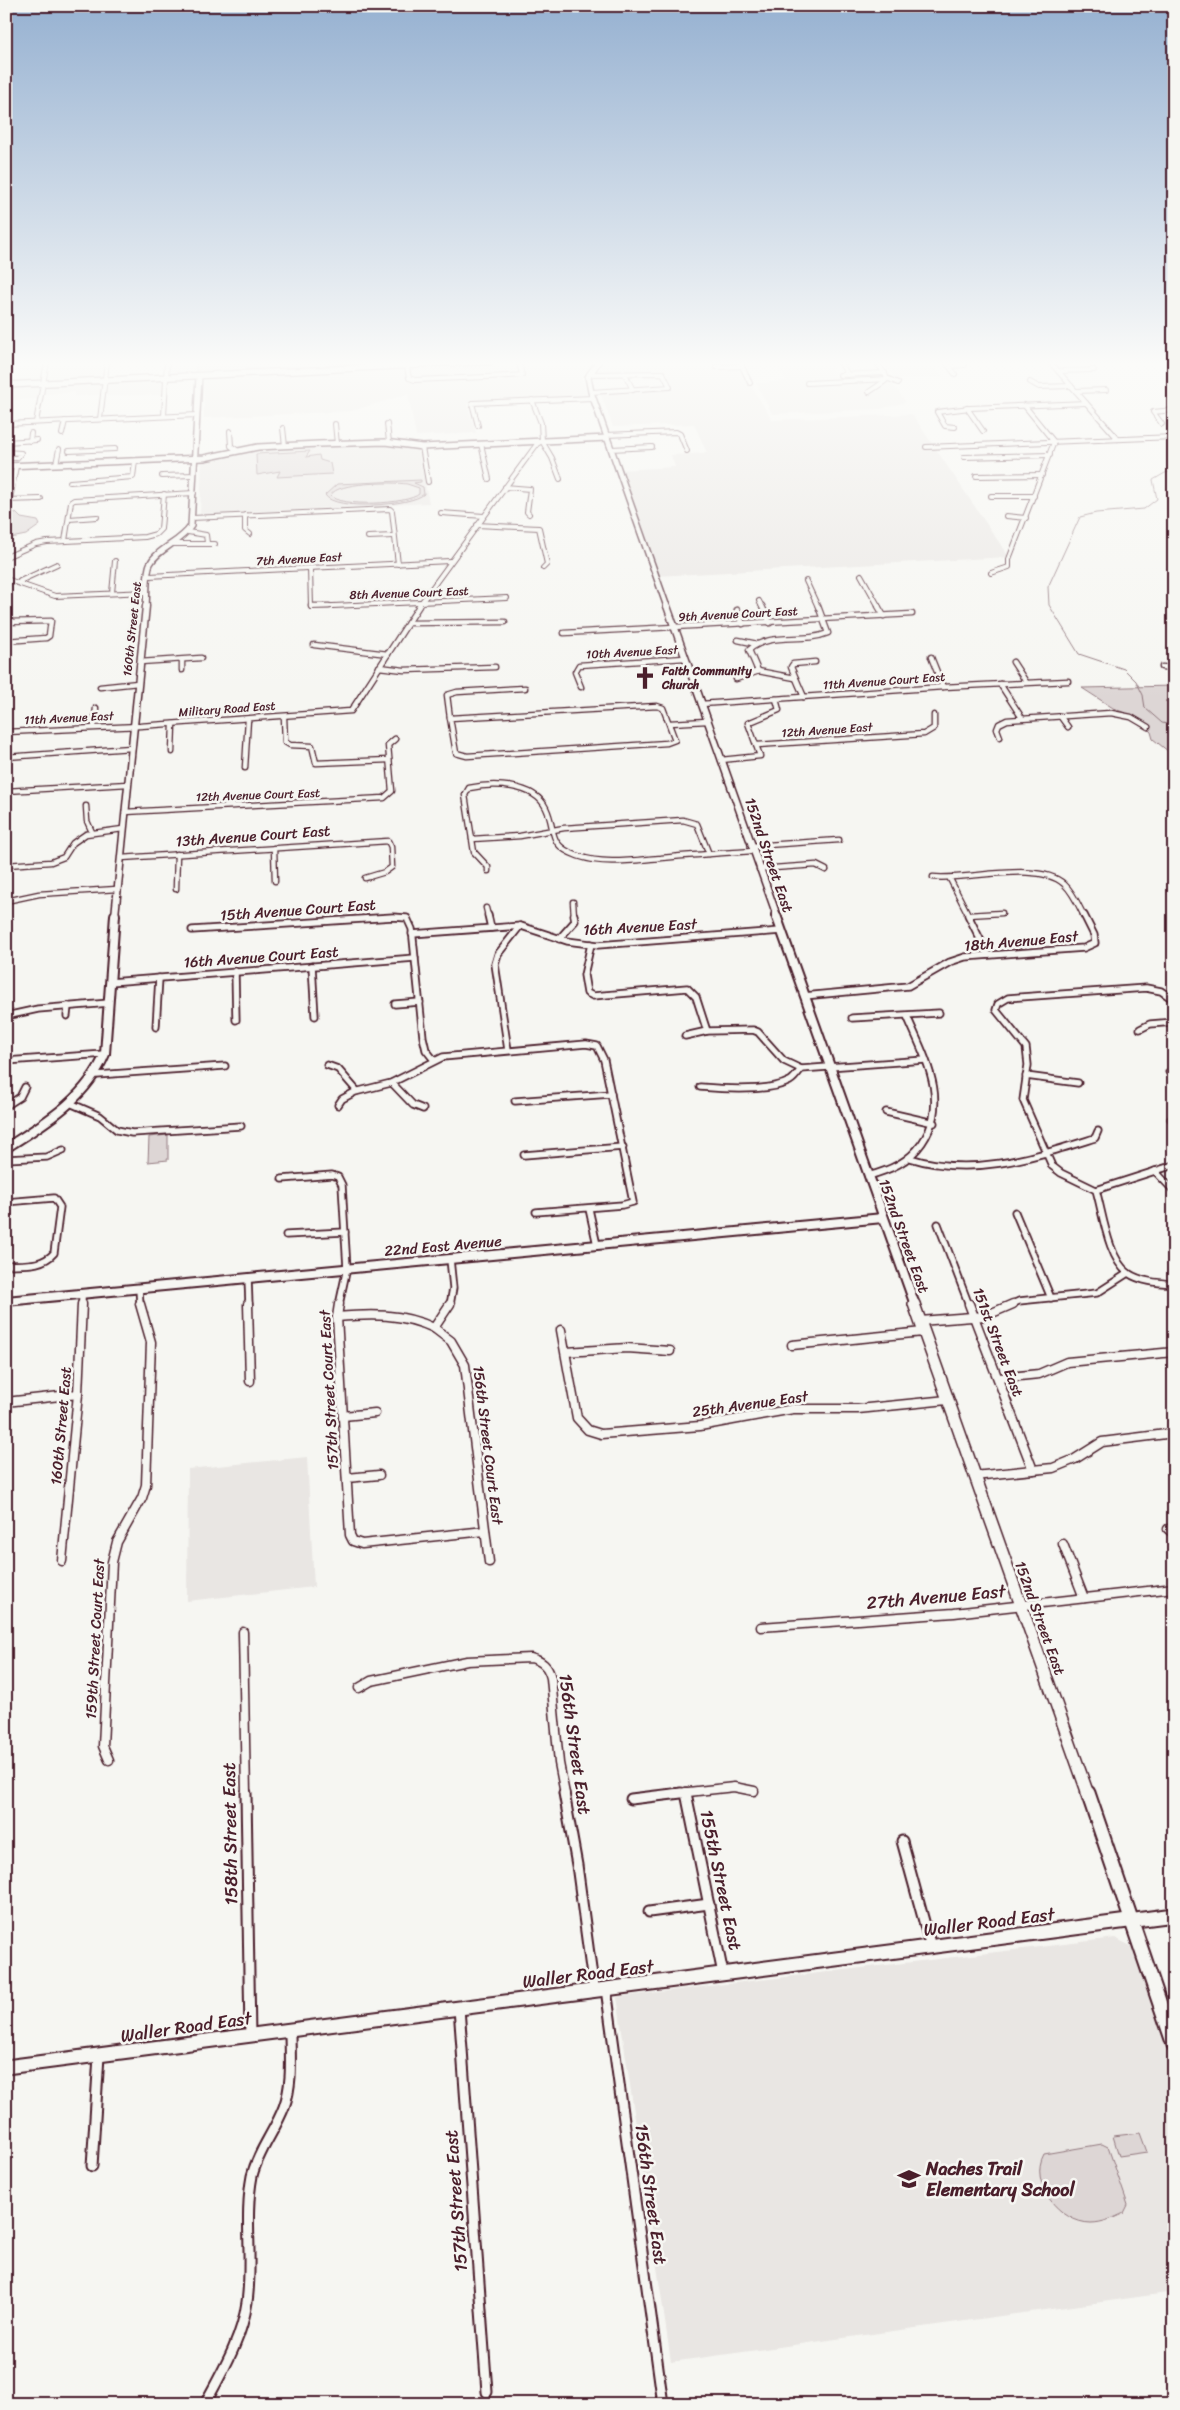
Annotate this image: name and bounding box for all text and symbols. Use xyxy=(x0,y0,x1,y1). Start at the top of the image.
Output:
street label: 7th Avenue East xyxy=(255,546,344,572)
street label: 8th Avenue Court East xyxy=(349,580,469,606)
street label: 160th Street East xyxy=(116,581,148,677)
street label: 9th Avenue Court East xyxy=(678,600,798,628)
street label: 10th Avenue East xyxy=(586,639,680,665)
place label: Faith Community Church xyxy=(661,660,752,696)
church icon: Faith Community Church xyxy=(632,665,658,691)
street label: 11th Avenue Court East xyxy=(822,666,946,696)
street label: Military Road East xyxy=(178,695,276,723)
street label: 11th Avenue East xyxy=(24,705,115,731)
street label: 12th Avenue East xyxy=(781,716,874,744)
street label: 12th Avenue Court East xyxy=(196,782,320,808)
street label: 152nd Street East xyxy=(737,794,801,916)
street label: 13th Avenue Court East xyxy=(175,818,332,854)
street label: 15th Avenue Court East xyxy=(219,892,377,928)
street label: 16th Avenue East xyxy=(582,911,698,943)
street label: 18th Avenue East xyxy=(963,923,1080,959)
street label: 16th Avenue Court East xyxy=(183,939,340,975)
street label: 152nd Street East xyxy=(871,1175,937,1297)
street label: 22nd East Avenue xyxy=(383,1228,503,1264)
street label: 151st Street East xyxy=(965,1283,1031,1401)
street label: 157th Street Court East xyxy=(312,1308,346,1471)
street label: 156th Street Court East xyxy=(465,1364,511,1527)
street label: 160th Street East xyxy=(43,1365,79,1486)
street label: 25th Avenue East xyxy=(690,1383,811,1425)
street label: 159th Street Court East xyxy=(78,1557,112,1720)
street label: 152nd Street East xyxy=(1007,1557,1073,1679)
street label: 27th Avenue East xyxy=(865,1575,1008,1619)
street label: 156th Street East xyxy=(549,1671,601,1817)
street label: 158th Street East xyxy=(213,1762,247,1906)
street label: 155th Street East xyxy=(690,1807,752,1953)
street label: Waller Road East xyxy=(921,1898,1057,1946)
street label: Waller Road East xyxy=(520,1950,656,1998)
street label: Waller Road East xyxy=(118,2002,254,2052)
street label: 156th Street East xyxy=(625,2121,677,2267)
street label: 157th Street East xyxy=(435,2129,477,2273)
place label: Naches Trail Elementary School xyxy=(925,2153,1075,2206)
school or university icon: Naches Trail Elementary School xyxy=(896,2166,922,2192)

